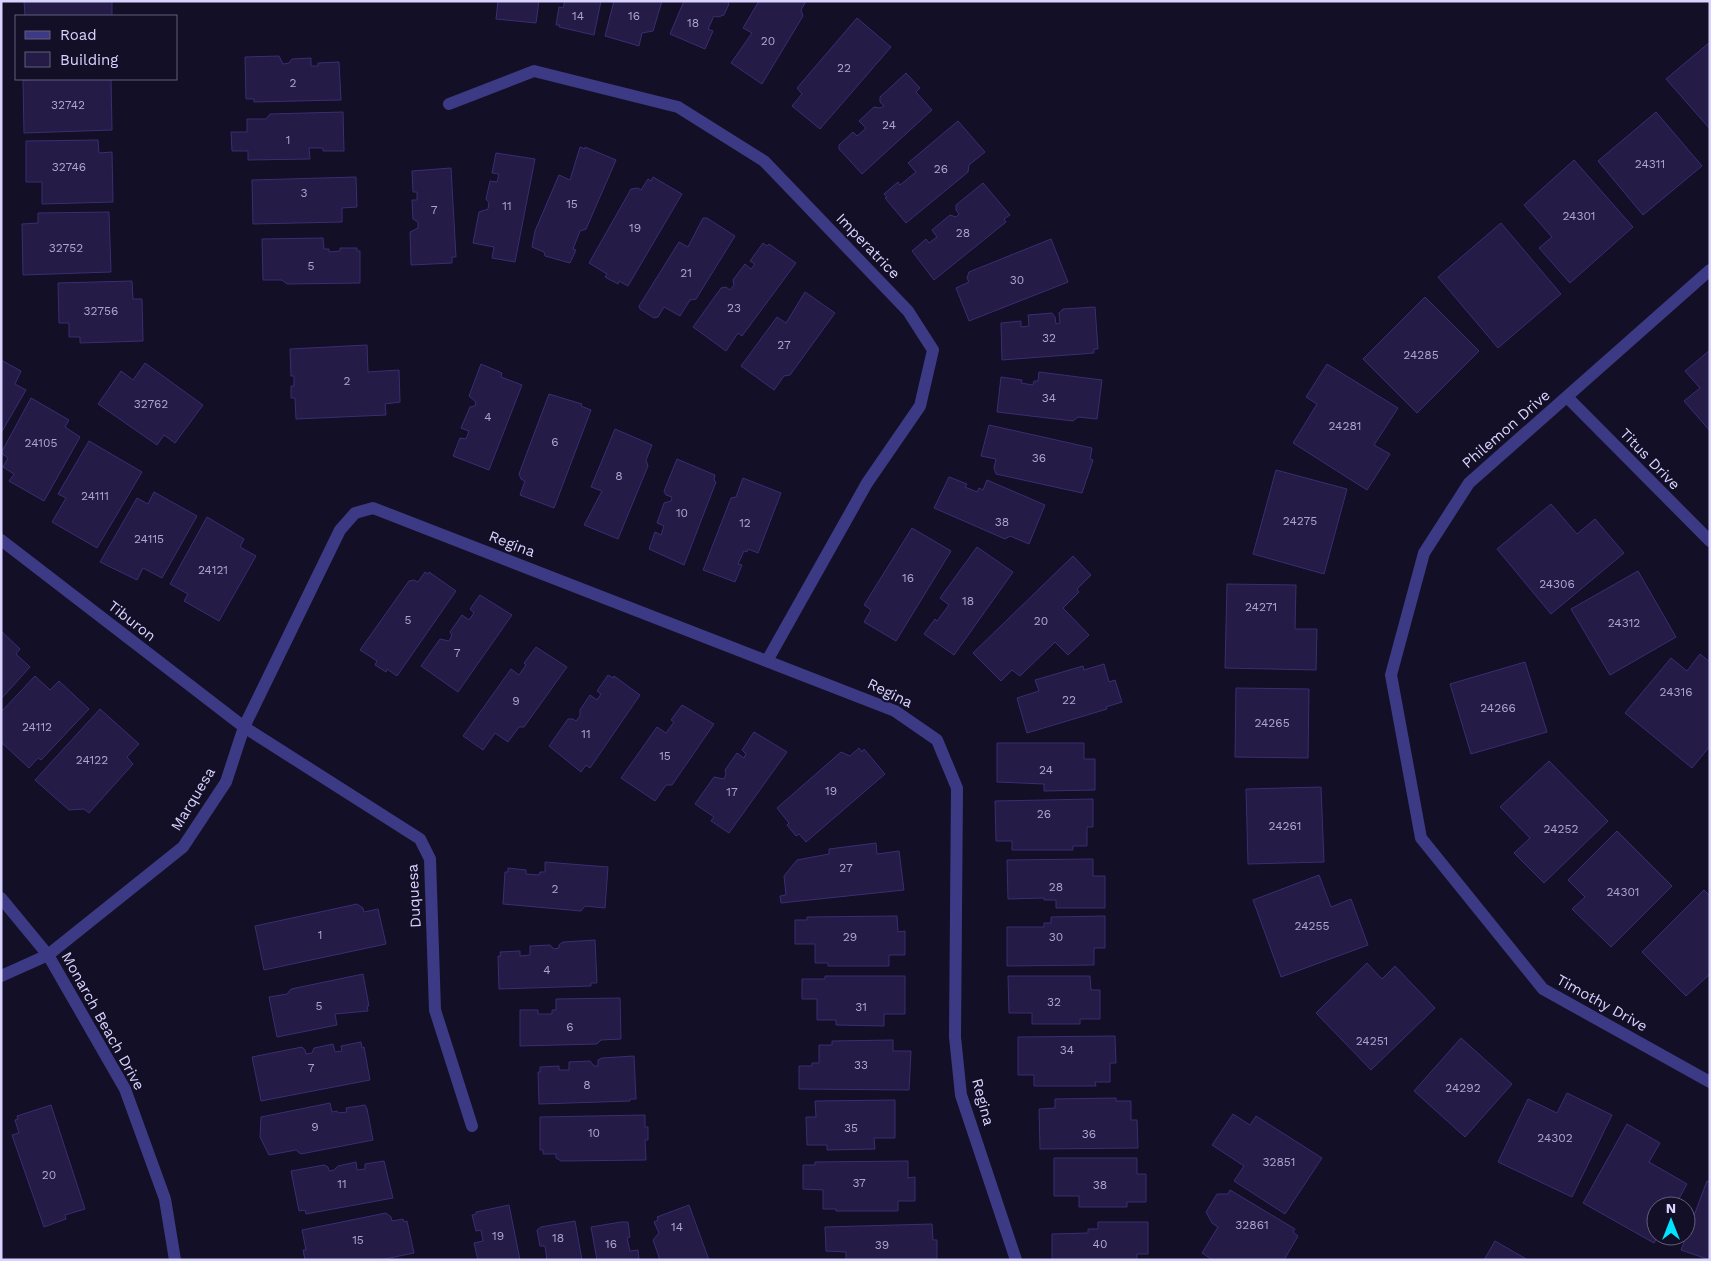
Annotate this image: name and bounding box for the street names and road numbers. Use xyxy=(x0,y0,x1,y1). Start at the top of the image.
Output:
street label: Imperatrice xyxy=(832,209,904,283)
street label: Philemon Drive xyxy=(1458,386,1554,472)
street label: Titus Drive xyxy=(1616,424,1684,494)
street label: Regina xyxy=(486,527,538,561)
street label: Tiburon xyxy=(105,597,159,645)
street label: Regina xyxy=(864,674,916,712)
street label: Marquesa xyxy=(167,764,219,834)
street label: Duquesa xyxy=(403,863,425,928)
street label: Monarch Beach Drive xyxy=(58,949,148,1093)
street label: Timothy Drive xyxy=(1553,971,1651,1035)
street label: Regina xyxy=(968,1076,998,1128)

